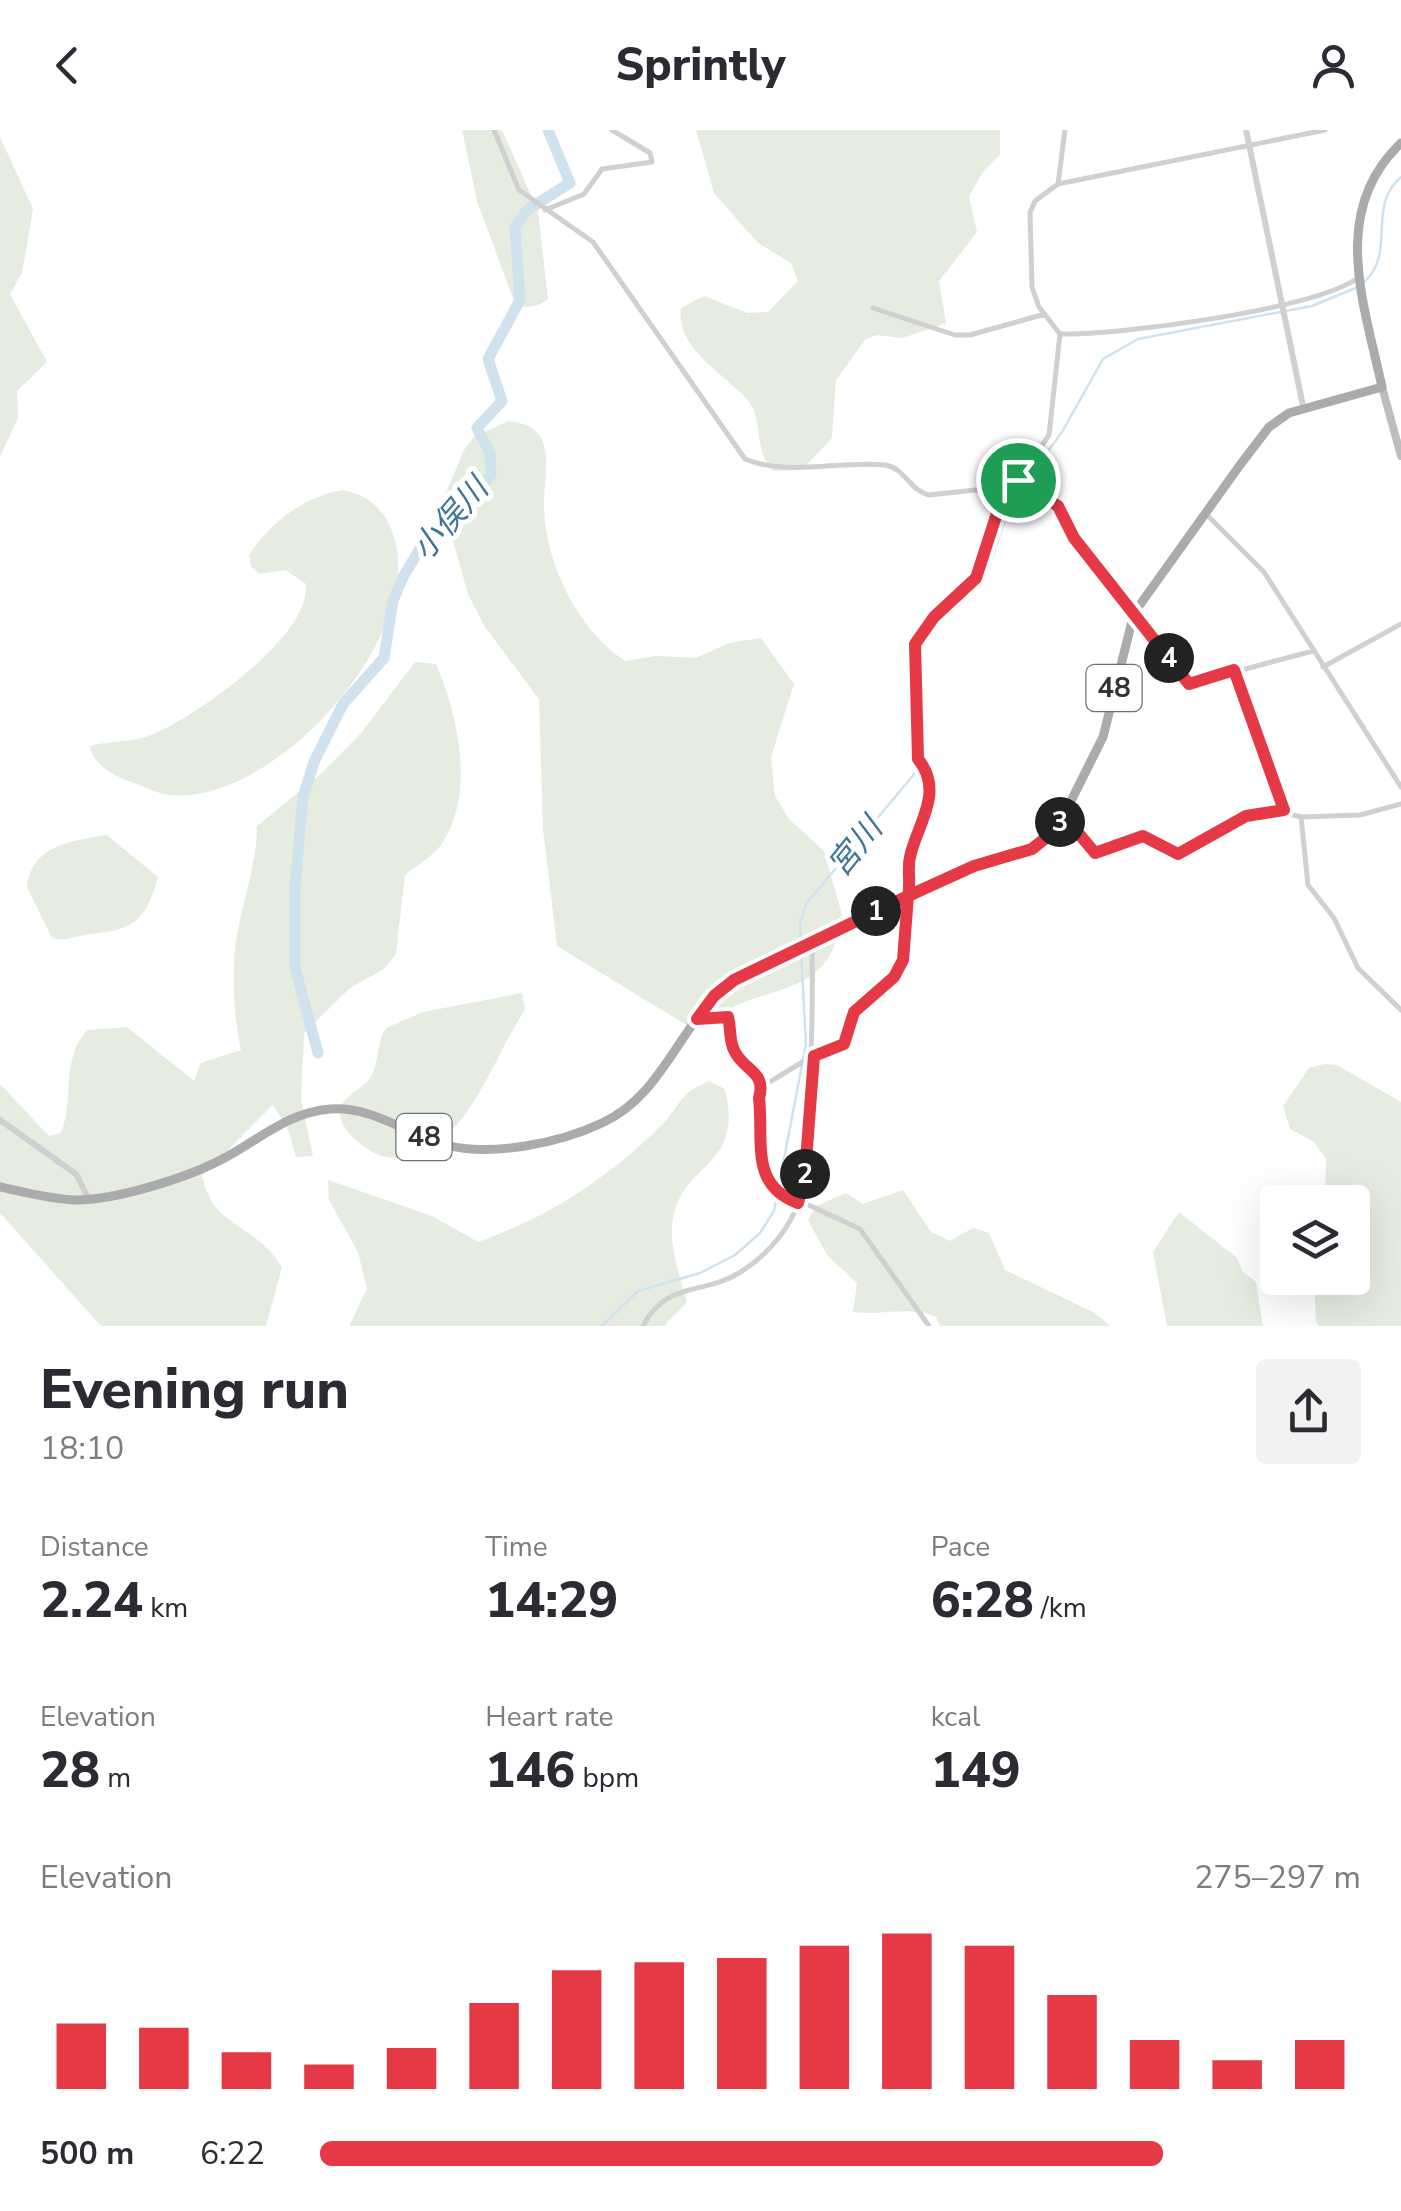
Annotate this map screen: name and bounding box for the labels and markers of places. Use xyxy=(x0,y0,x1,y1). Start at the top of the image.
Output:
pin xyxy=(976,438,1061,523)
pin: 4 xyxy=(1144,633,1194,683)
pin: 3 xyxy=(1035,797,1085,847)
pin: 1 xyxy=(851,886,901,936)
pin: 2 xyxy=(780,1149,830,1199)

